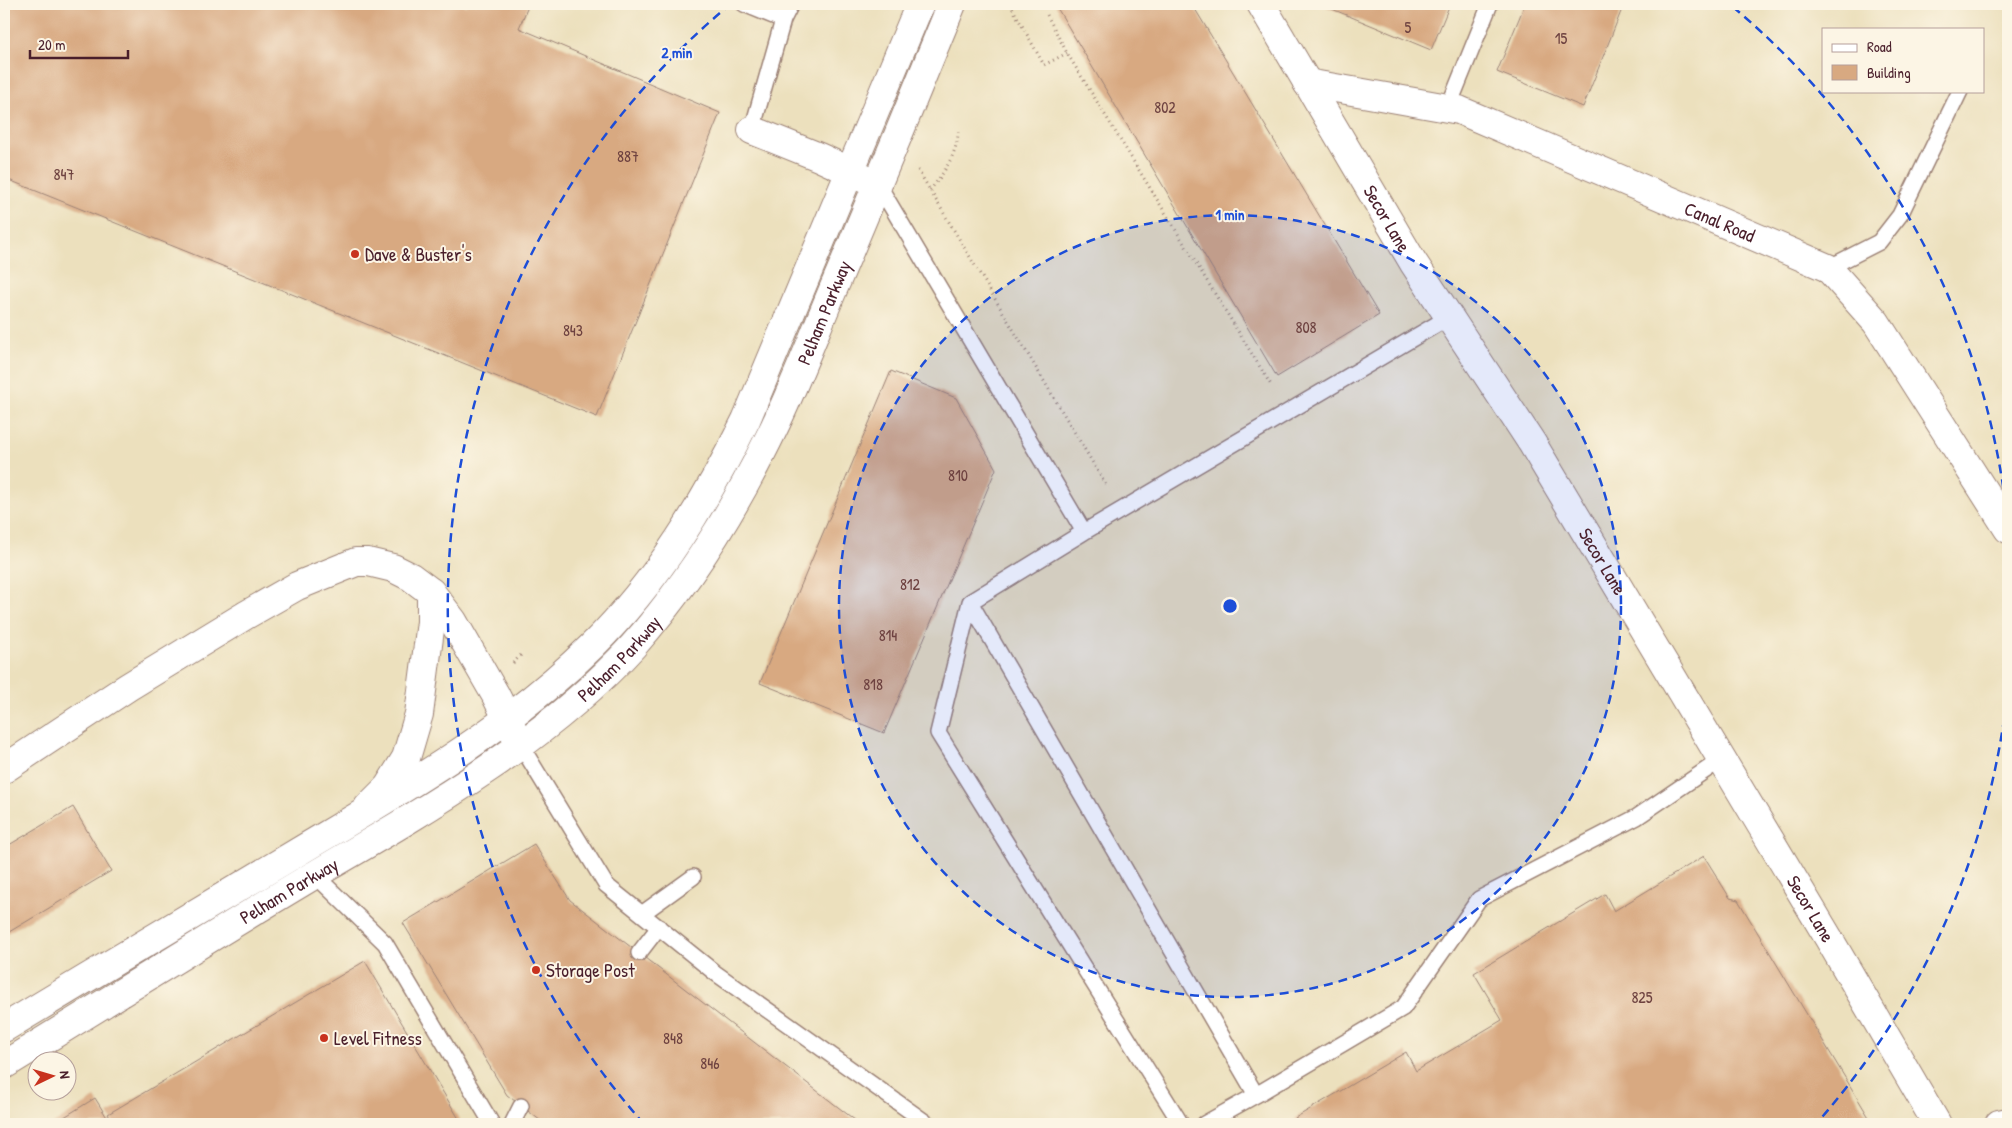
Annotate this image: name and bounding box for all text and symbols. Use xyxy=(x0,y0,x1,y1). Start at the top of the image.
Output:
house number: 5 xyxy=(1405,16,1412,38)
house number: 15 xyxy=(1555,27,1568,49)
scale bar xyxy=(30,28,128,60)
legend xyxy=(1822,28,1984,92)
text: 20 m xyxy=(38,34,65,55)
text: Road xyxy=(1867,36,1892,57)
text: 2 min xyxy=(662,42,693,63)
text: Building xyxy=(1867,62,1911,83)
house number: 802 xyxy=(1154,96,1176,118)
house number: 887 xyxy=(617,145,639,167)
house number: 847 xyxy=(54,163,74,185)
street label: Secor Lane xyxy=(1357,180,1418,257)
street label: Canal Road xyxy=(1680,195,1760,248)
text: 1 min xyxy=(1215,204,1245,225)
place label: Dave & Buster's xyxy=(365,241,472,267)
marker: Dave & Buster's xyxy=(349,248,361,260)
street label: Pelham Parkway xyxy=(791,256,857,369)
house number: 808 xyxy=(1295,316,1317,338)
house number: 843 xyxy=(563,319,583,341)
house number: 810 xyxy=(948,464,968,486)
street label: Secor Lane xyxy=(1573,523,1633,600)
house number: 812 xyxy=(900,573,921,595)
centre of rings xyxy=(1221,597,1239,615)
street label: Pelham Parkway xyxy=(571,610,667,708)
house number: 814 xyxy=(879,624,897,646)
house number: 818 xyxy=(863,673,883,695)
street label: Pelham Parkway xyxy=(235,851,343,930)
street label: Secor Lane xyxy=(1781,870,1841,947)
place label: Storage Post xyxy=(546,957,635,983)
marker: Storage Post xyxy=(530,964,542,976)
house number: 825 xyxy=(1631,986,1653,1008)
place label: Level Fitness xyxy=(334,1025,422,1051)
house number: 848 xyxy=(663,1027,683,1049)
marker: Level Fitness xyxy=(318,1032,330,1044)
north arrow xyxy=(28,1050,78,1100)
house number: 846 xyxy=(700,1052,720,1074)
text: N xyxy=(56,1070,75,1080)

